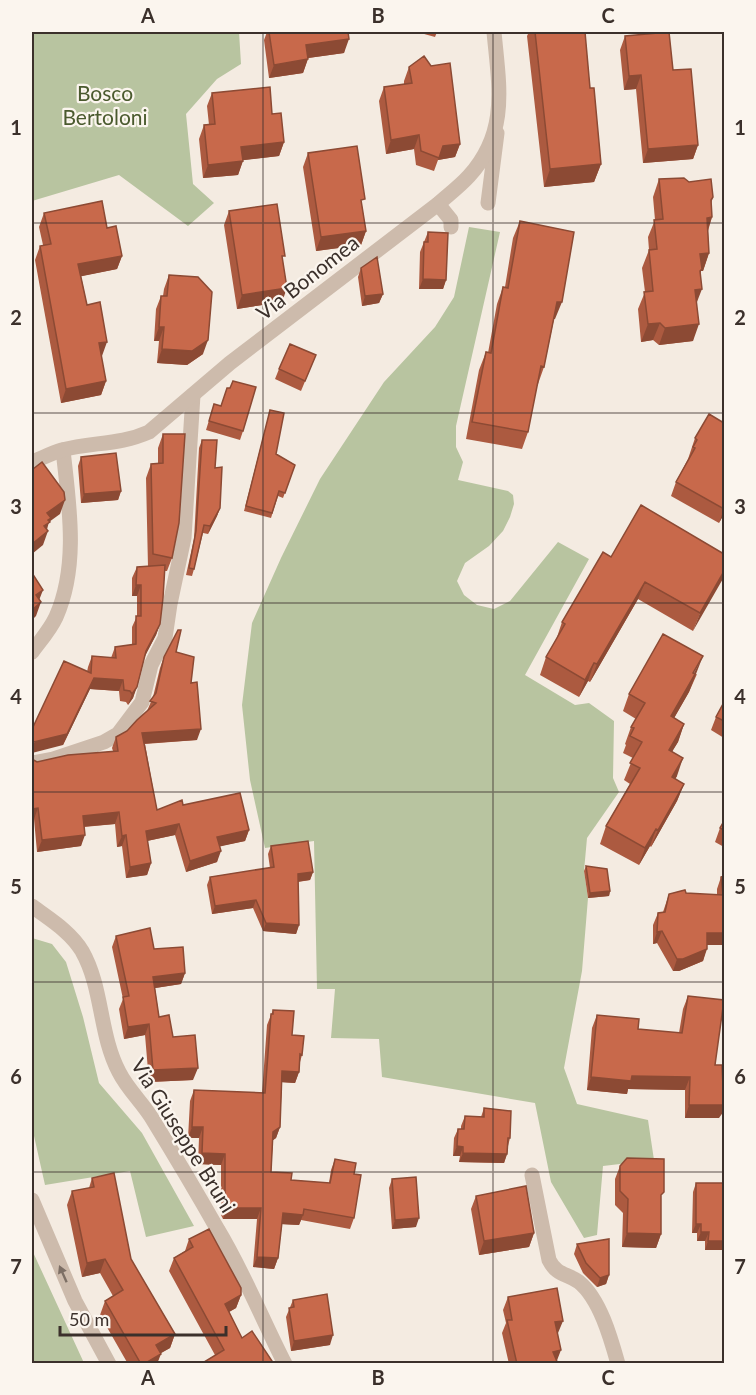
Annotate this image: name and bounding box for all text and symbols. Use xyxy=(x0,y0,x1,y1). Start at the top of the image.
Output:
text: A xyxy=(140,3,155,27)
text: B xyxy=(371,3,385,27)
text: C xyxy=(601,3,615,27)
park label: Bosco Bertoloni xyxy=(62,80,148,129)
text: 1 xyxy=(10,115,22,139)
text: 1 xyxy=(734,115,746,139)
street label: Via Bonomea xyxy=(251,229,363,325)
text: 2 xyxy=(10,305,22,329)
text: 2 xyxy=(734,305,746,329)
text: 3 xyxy=(10,494,22,518)
text: 3 xyxy=(734,494,746,518)
text: 4 xyxy=(10,684,22,708)
text: 4 xyxy=(734,684,746,708)
text: 5 xyxy=(10,874,22,898)
text: 5 xyxy=(734,874,746,898)
street label: Via Giuseppe Bruni xyxy=(127,1053,241,1217)
text: 6 xyxy=(10,1064,22,1088)
text: 6 xyxy=(734,1064,746,1088)
text: 7 xyxy=(10,1254,22,1278)
text: 7 xyxy=(734,1254,746,1278)
one-way arrow xyxy=(59,1266,68,1283)
scale bar xyxy=(60,1299,226,1337)
text: 50 m xyxy=(69,1308,109,1330)
text: A xyxy=(140,1365,155,1389)
text: B xyxy=(371,1365,385,1389)
text: C xyxy=(601,1365,615,1389)

